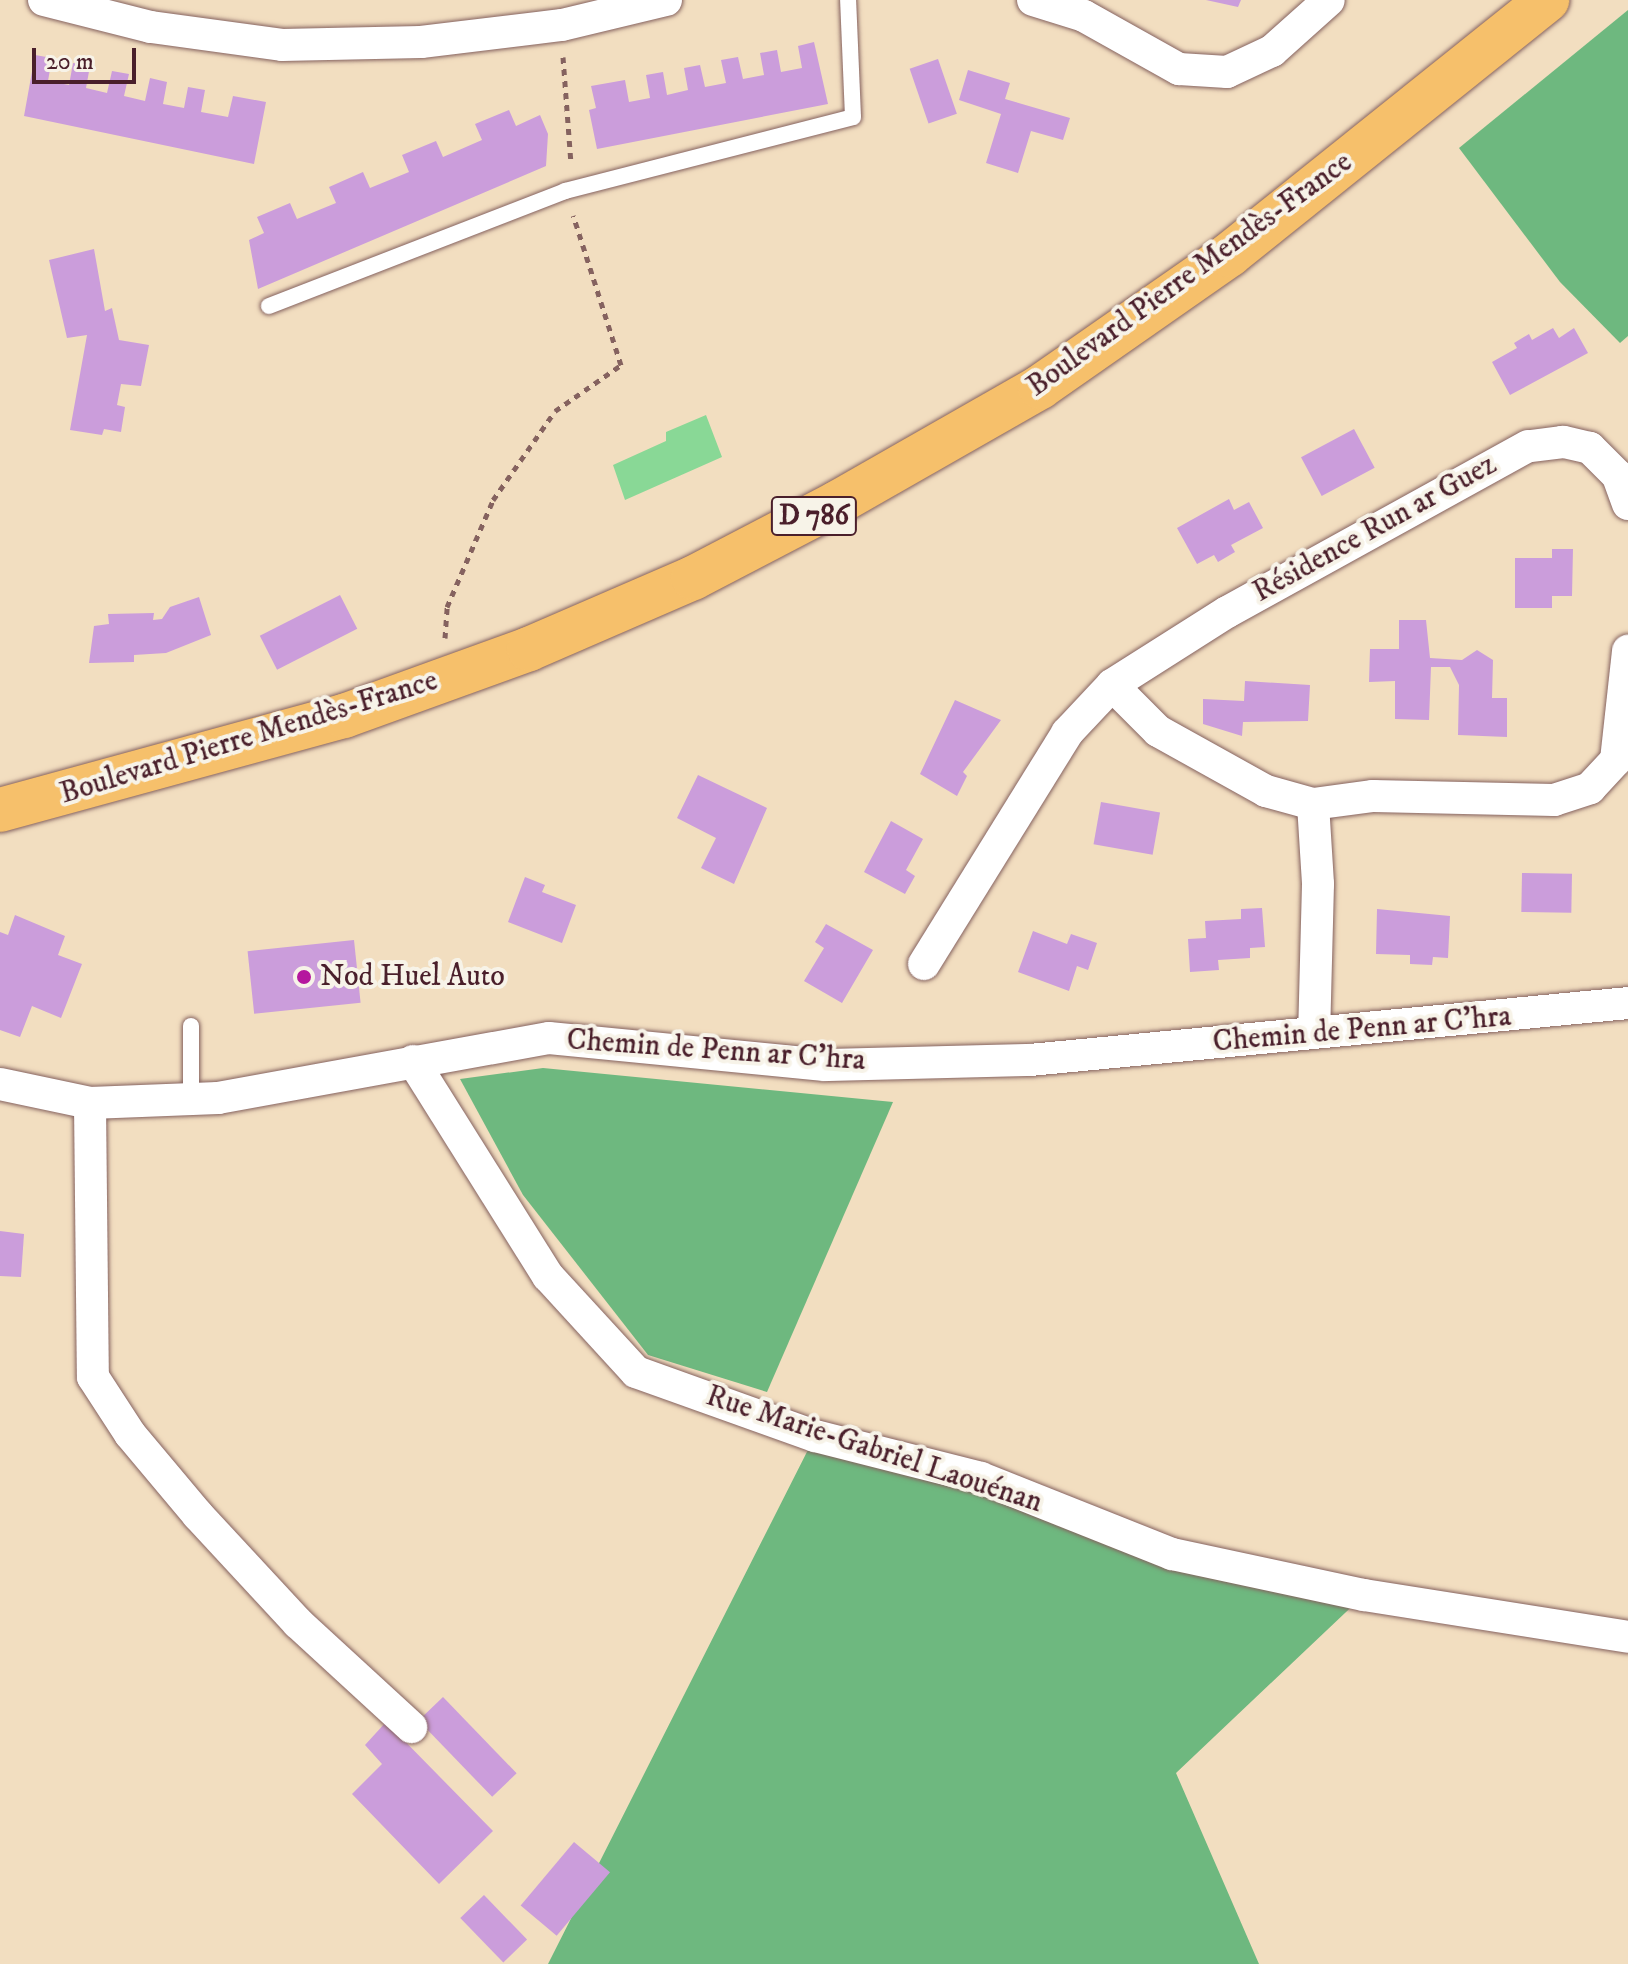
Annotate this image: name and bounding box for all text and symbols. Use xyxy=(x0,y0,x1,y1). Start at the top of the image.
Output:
scale bar xyxy=(36,32,140,82)
text: 20 m xyxy=(46,47,94,77)
street label: Boulevard Pierre Mendès-France xyxy=(1020,145,1360,405)
street label: Résidence Run ar Guez xyxy=(1247,447,1503,611)
road number: D 786 xyxy=(770,492,858,540)
street label: Boulevard Pierre Mendès-France xyxy=(56,663,442,813)
place label: Nod Huel Auto xyxy=(320,959,505,995)
marker: Nod Huel Auto xyxy=(295,968,313,986)
street label: Chemin de Penn ar C'hra xyxy=(1211,999,1513,1061)
street label: Chemin de Penn ar C'hra xyxy=(565,1023,867,1079)
street label: Rue Marie-Gabriel Laouénan xyxy=(701,1379,1047,1521)

